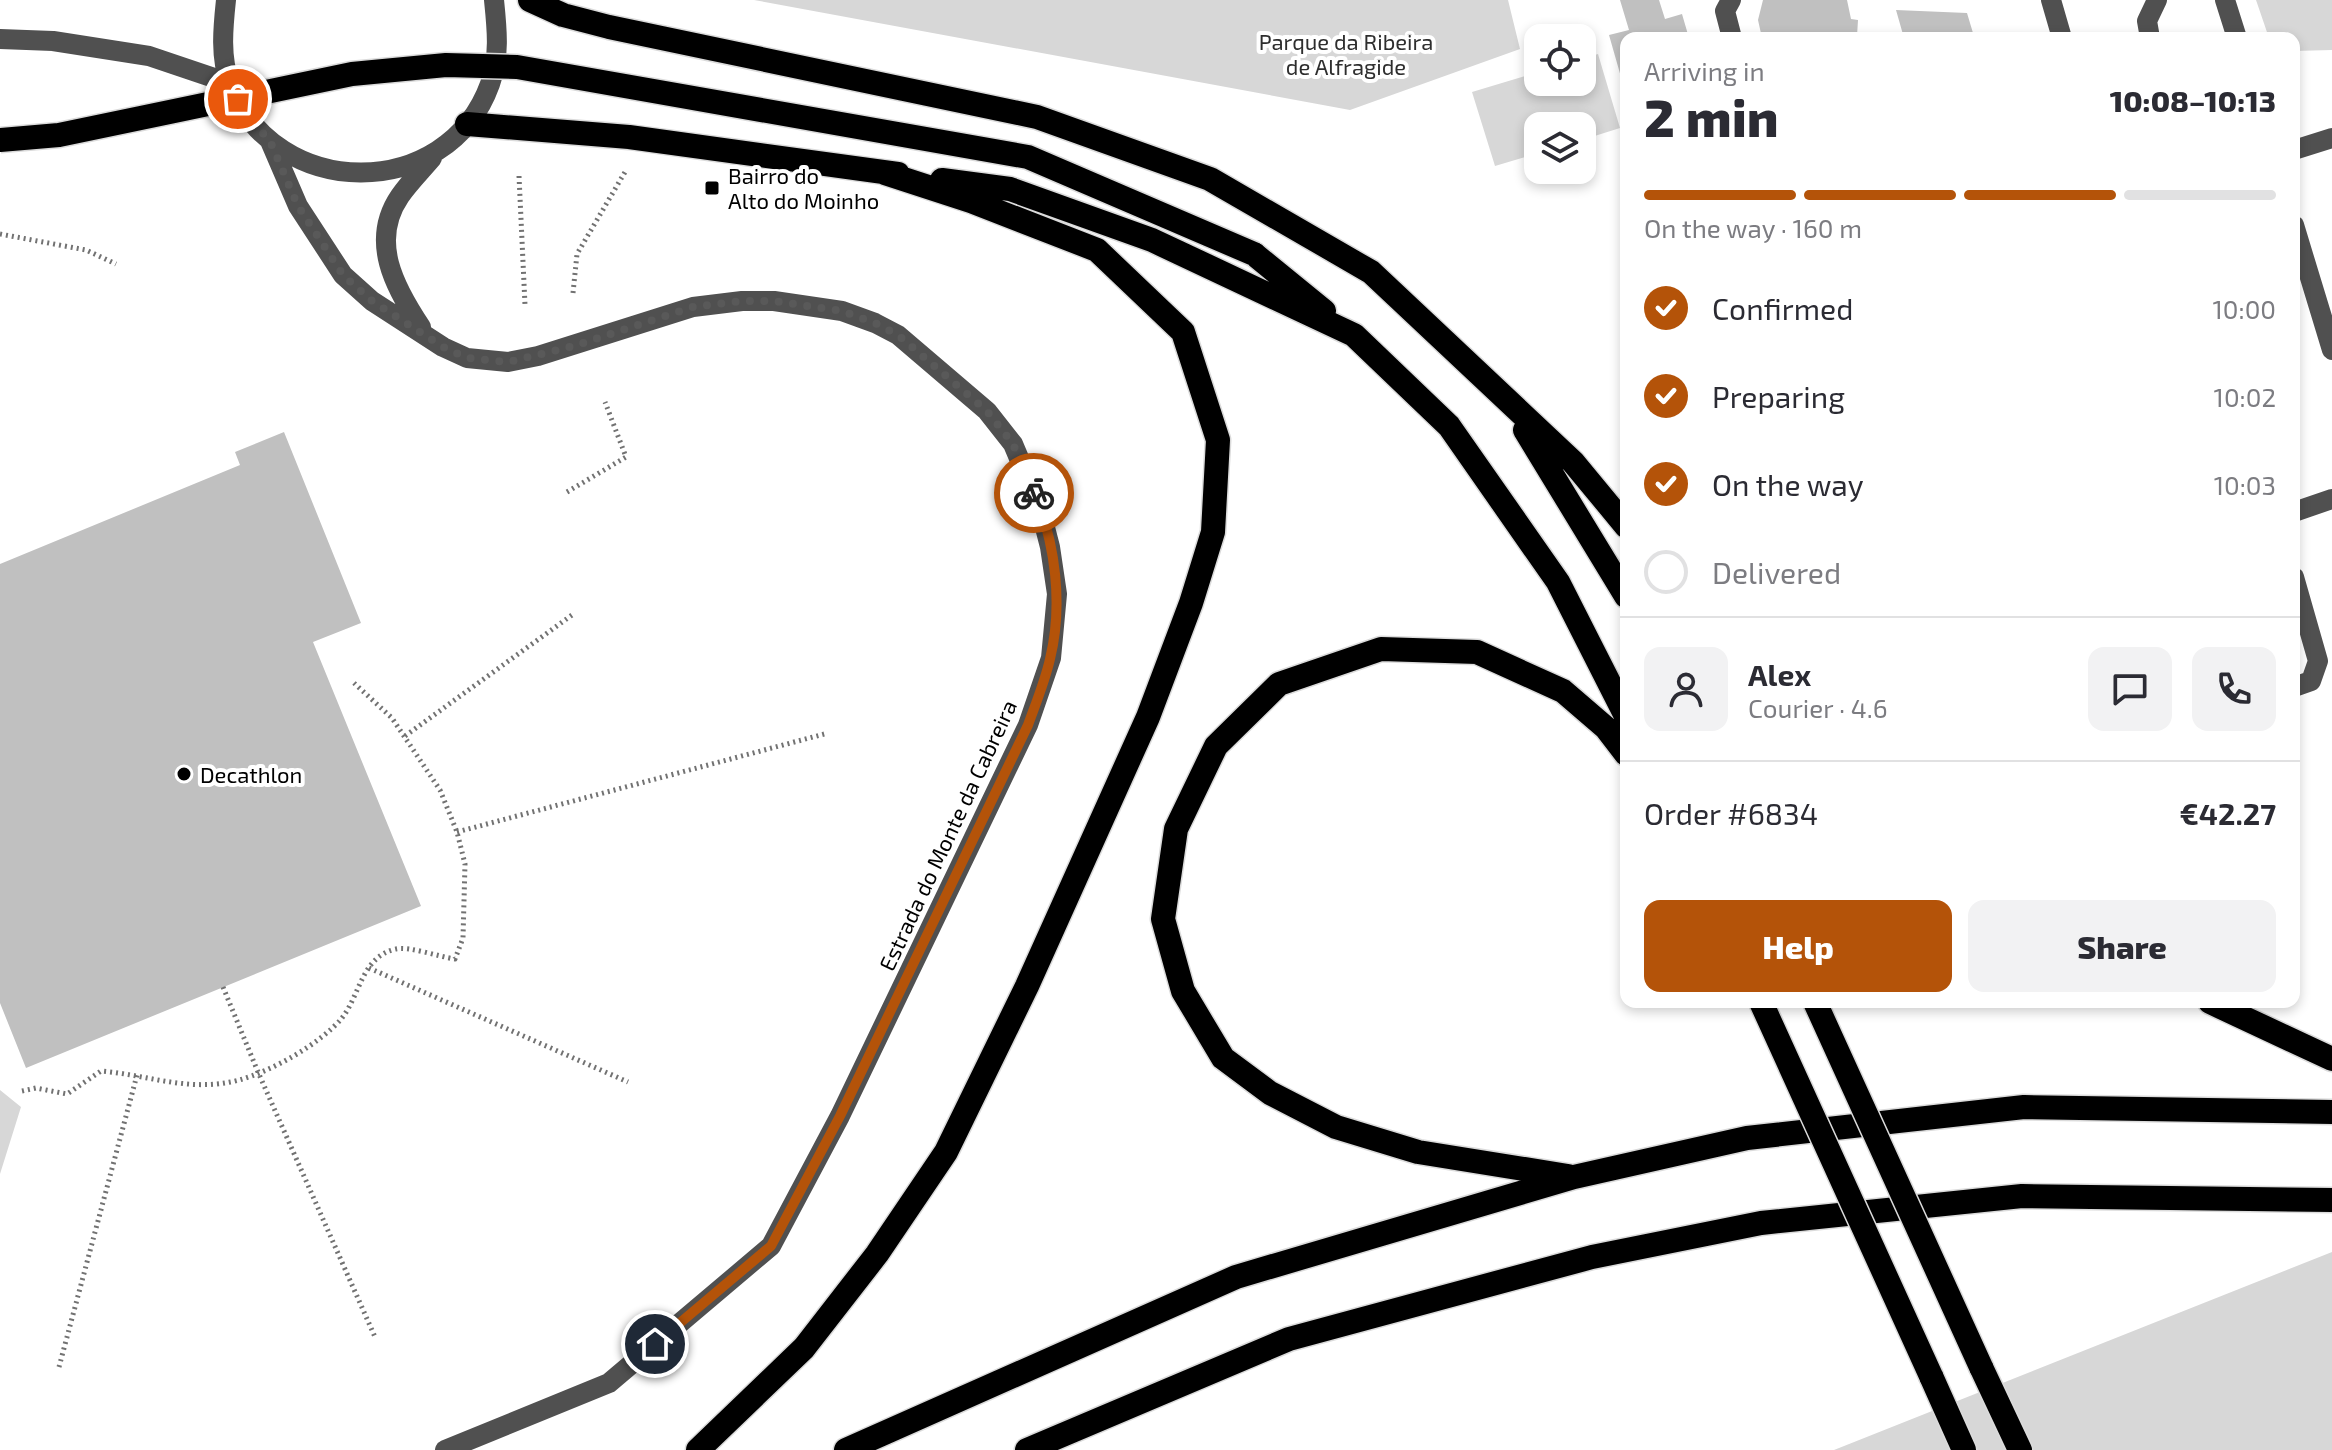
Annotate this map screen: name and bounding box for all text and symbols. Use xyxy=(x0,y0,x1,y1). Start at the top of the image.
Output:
map controls xyxy=(1524,24,1596,184)
button: locate xyxy=(1524,24,1596,96)
park label: Parque da Ribeira de Alfragide xyxy=(1259,28,1433,79)
text: Arriving in xyxy=(1644,55,1765,86)
pin xyxy=(204,65,272,133)
icon: bag xyxy=(216,77,260,121)
text: 10:08–10:13 xyxy=(2110,82,2276,118)
text: 2 min xyxy=(1644,85,1779,147)
button: layers xyxy=(1524,112,1596,184)
place label: Bairro do Alto do Moinho xyxy=(728,162,879,213)
marker: Bairro do Alto do Moinho xyxy=(703,179,721,197)
text: On the way · 160 m xyxy=(1644,212,1862,243)
icon: check xyxy=(1644,286,1688,330)
text: Confirmed xyxy=(1712,290,1853,326)
text: 10:00 xyxy=(2212,293,2276,324)
icon: check xyxy=(1644,374,1688,418)
text: Preparing xyxy=(1712,378,1845,414)
text: 10:02 xyxy=(2214,381,2276,412)
courier xyxy=(994,453,1074,533)
icon: check xyxy=(1644,462,1688,506)
text: On the way xyxy=(1712,466,1864,502)
text: 10:03 xyxy=(2214,469,2276,500)
icon: bike xyxy=(1012,471,1056,515)
text: Delivered xyxy=(1712,554,1841,590)
button: person xyxy=(1644,647,1728,731)
button: chat xyxy=(2088,647,2172,731)
button: phone xyxy=(2192,647,2276,731)
text: Alex xyxy=(1748,656,1811,692)
text: Courier · 4.6 xyxy=(1748,692,1888,723)
street label: Estrada do Monte da Cabreira xyxy=(873,696,1021,974)
place label: Decathlon xyxy=(200,761,302,787)
marker: Decathlon xyxy=(175,765,193,783)
text: Order #6834 xyxy=(1644,795,1818,831)
text: €42.27 xyxy=(2180,795,2276,831)
button: Help xyxy=(1644,900,1952,992)
button: Share xyxy=(1968,900,2276,992)
pin xyxy=(621,1310,689,1378)
icon: home xyxy=(633,1322,677,1366)

